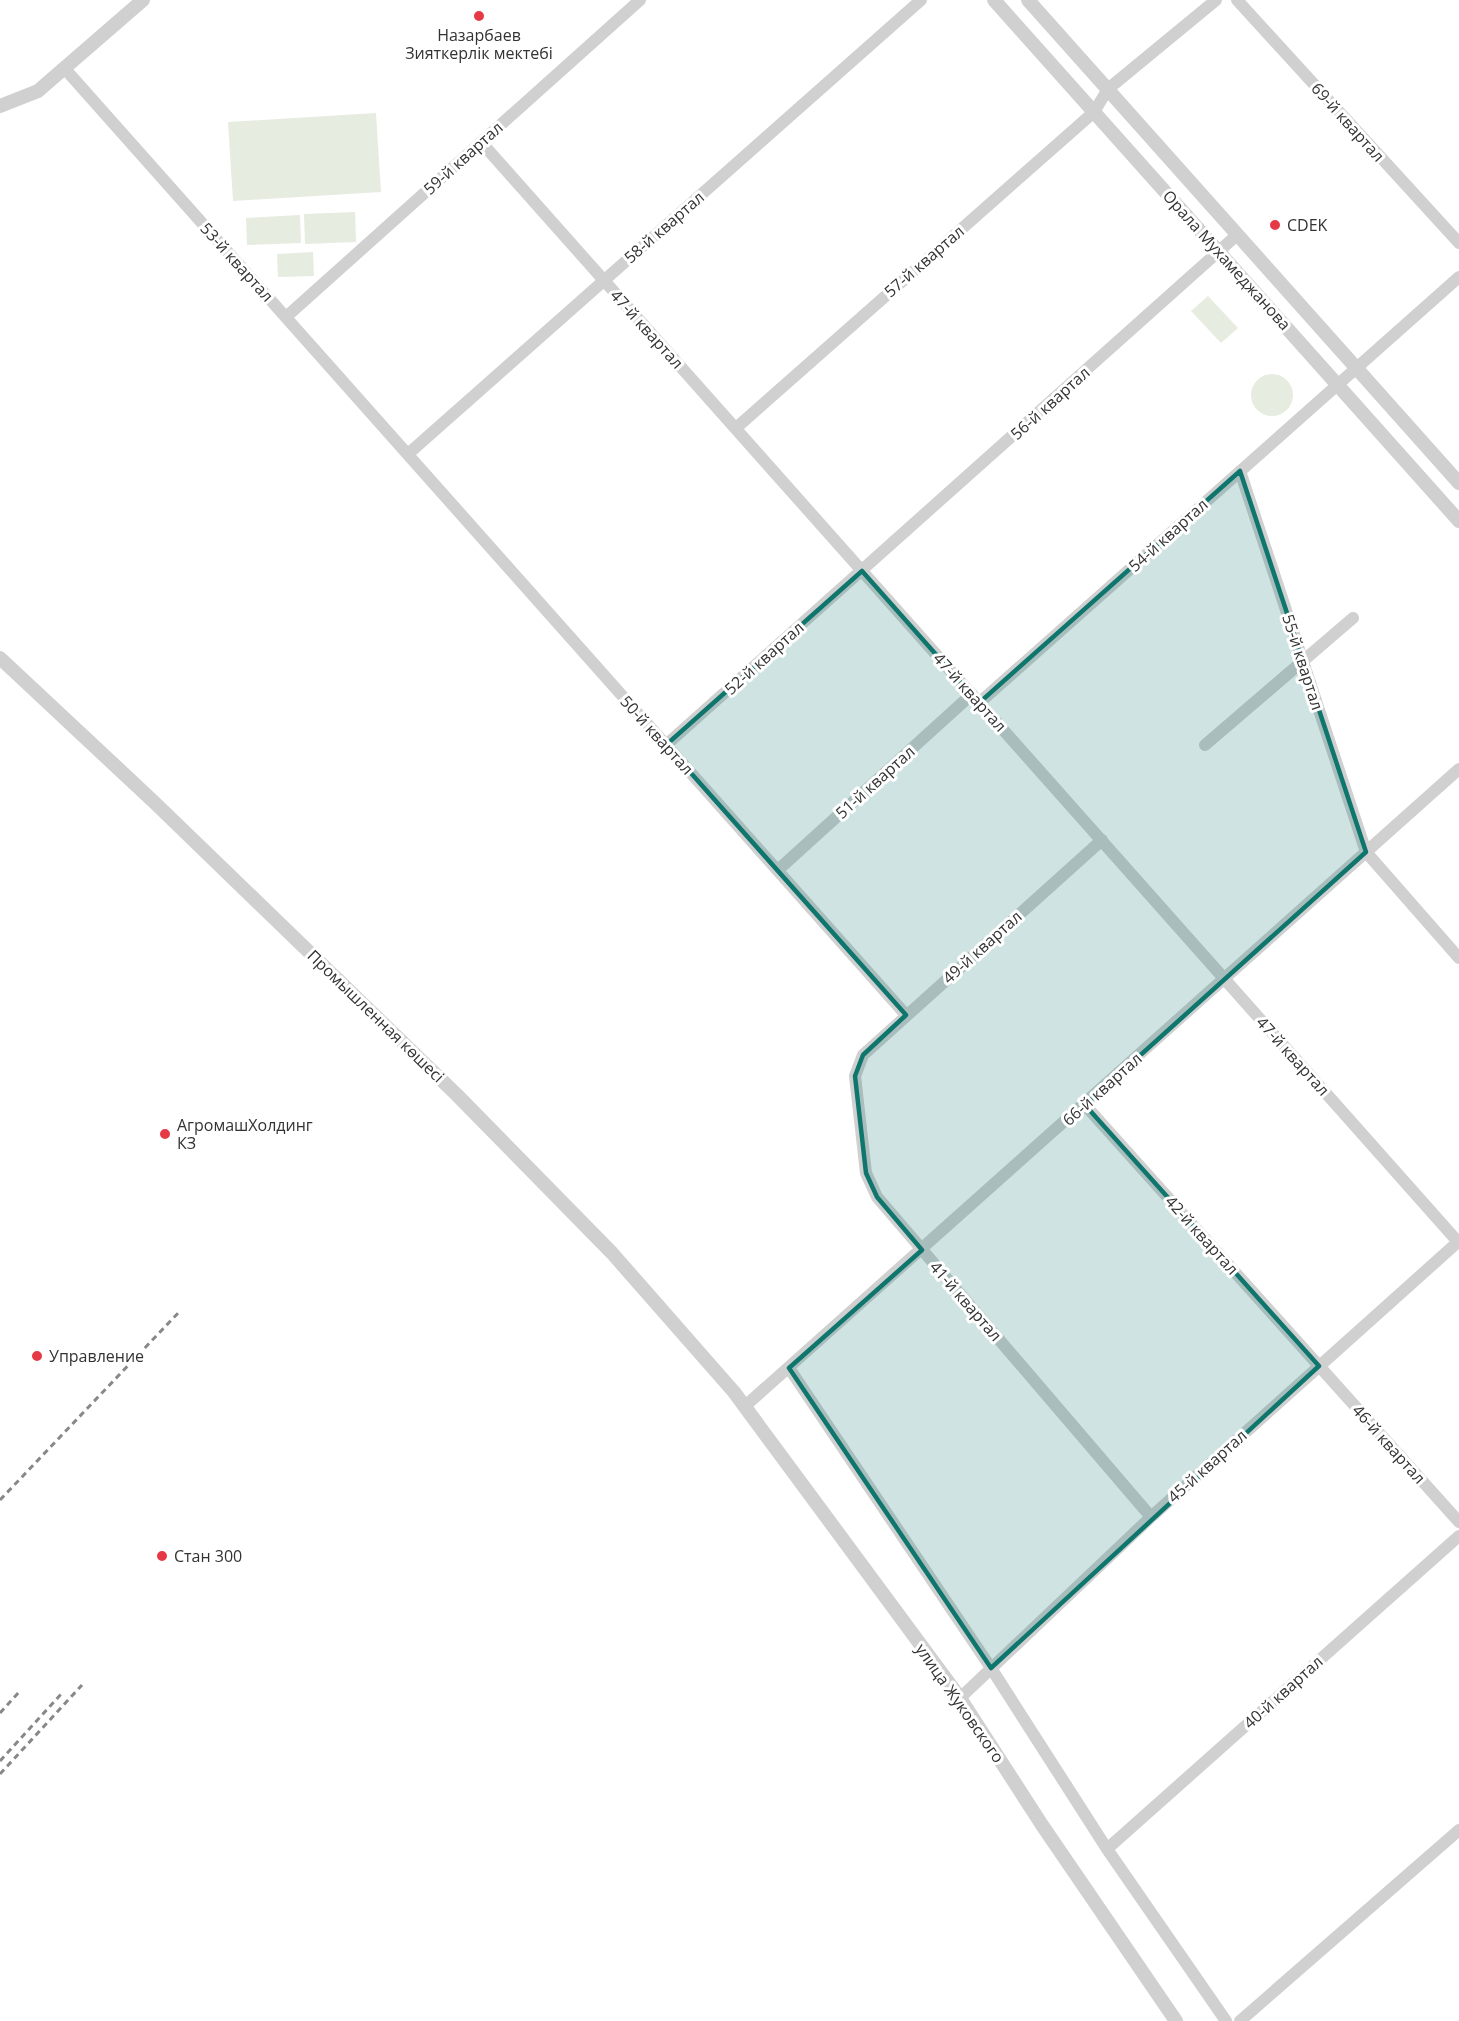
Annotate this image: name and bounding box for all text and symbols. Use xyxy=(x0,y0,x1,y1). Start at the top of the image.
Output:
marker: Назарбаев Зияткерлік мектебі xyxy=(472,9,486,23)
place label: Назарбаев Зияткерлік мектебі xyxy=(405,24,553,64)
street label: 69-й квартал xyxy=(1307,78,1389,166)
street label: 59-й квартал xyxy=(419,117,507,199)
street label: Орала Мухамеджанова xyxy=(1158,185,1296,335)
street label: 58-й квартал xyxy=(619,186,709,268)
place label: CDEK xyxy=(1287,214,1328,236)
street label: 53-й квартал xyxy=(196,218,278,306)
marker: CDEK xyxy=(1268,218,1282,232)
street label: 57-й квартал xyxy=(879,220,969,302)
street label: 47-й квартал xyxy=(606,285,688,373)
street label: 56-й квартал xyxy=(1006,362,1094,444)
street label: 54-й квартал xyxy=(1124,494,1212,576)
street label: 55-й квартал xyxy=(1277,611,1329,713)
street label: 52-й квартал xyxy=(720,617,808,699)
street label: 47-й квартал xyxy=(929,648,1011,736)
street label: 50-й квартал xyxy=(616,691,698,779)
street label: 51-й квартал xyxy=(831,741,919,823)
street label: 49-й квартал xyxy=(938,906,1026,988)
street label: Промышленная көшесі xyxy=(303,945,449,1087)
street label: 47-й квартал xyxy=(1252,1012,1334,1100)
street label: 66-й квартал xyxy=(1058,1048,1146,1130)
place label: АгромашХолдинг КЗ xyxy=(177,1114,313,1154)
marker: АгромашХолдинг КЗ xyxy=(158,1127,172,1141)
street label: 42-й квартал xyxy=(1161,1191,1243,1279)
street label: 41-й квартал xyxy=(925,1256,1007,1346)
place label: Управление xyxy=(49,1345,144,1367)
marker: Управление xyxy=(30,1349,44,1363)
street label: 46-й квартал xyxy=(1348,1400,1430,1488)
street label: 45-й квартал xyxy=(1163,1425,1251,1507)
place label: Стан 300 xyxy=(174,1545,242,1567)
marker: Стан 300 xyxy=(155,1549,169,1563)
street label: улица Жуковского xyxy=(911,1639,1009,1767)
street label: 40-й квартал xyxy=(1239,1651,1327,1733)

